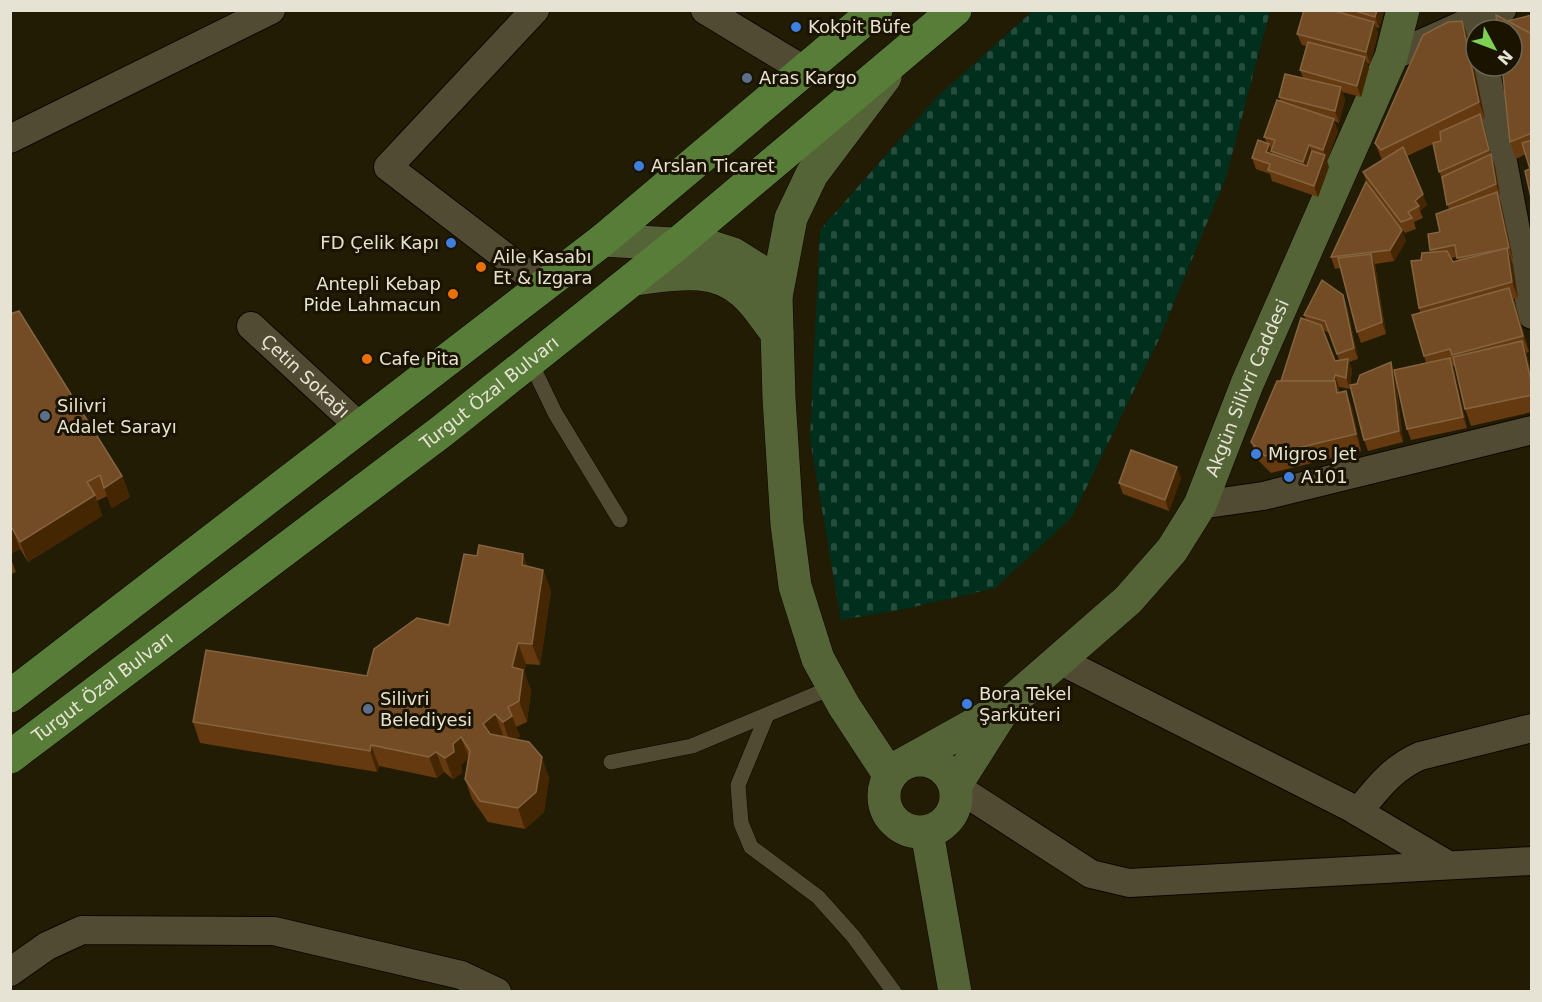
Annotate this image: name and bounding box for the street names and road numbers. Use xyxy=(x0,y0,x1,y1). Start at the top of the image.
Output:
street label: Akgün Silivri Caddesi xyxy=(1201,296,1293,480)
street label: Çetin Sokağı xyxy=(257,330,354,422)
street label: Turgut Özal Bulvarı xyxy=(415,331,563,454)
street label: Turgut Özal Bulvarı xyxy=(27,627,177,747)

